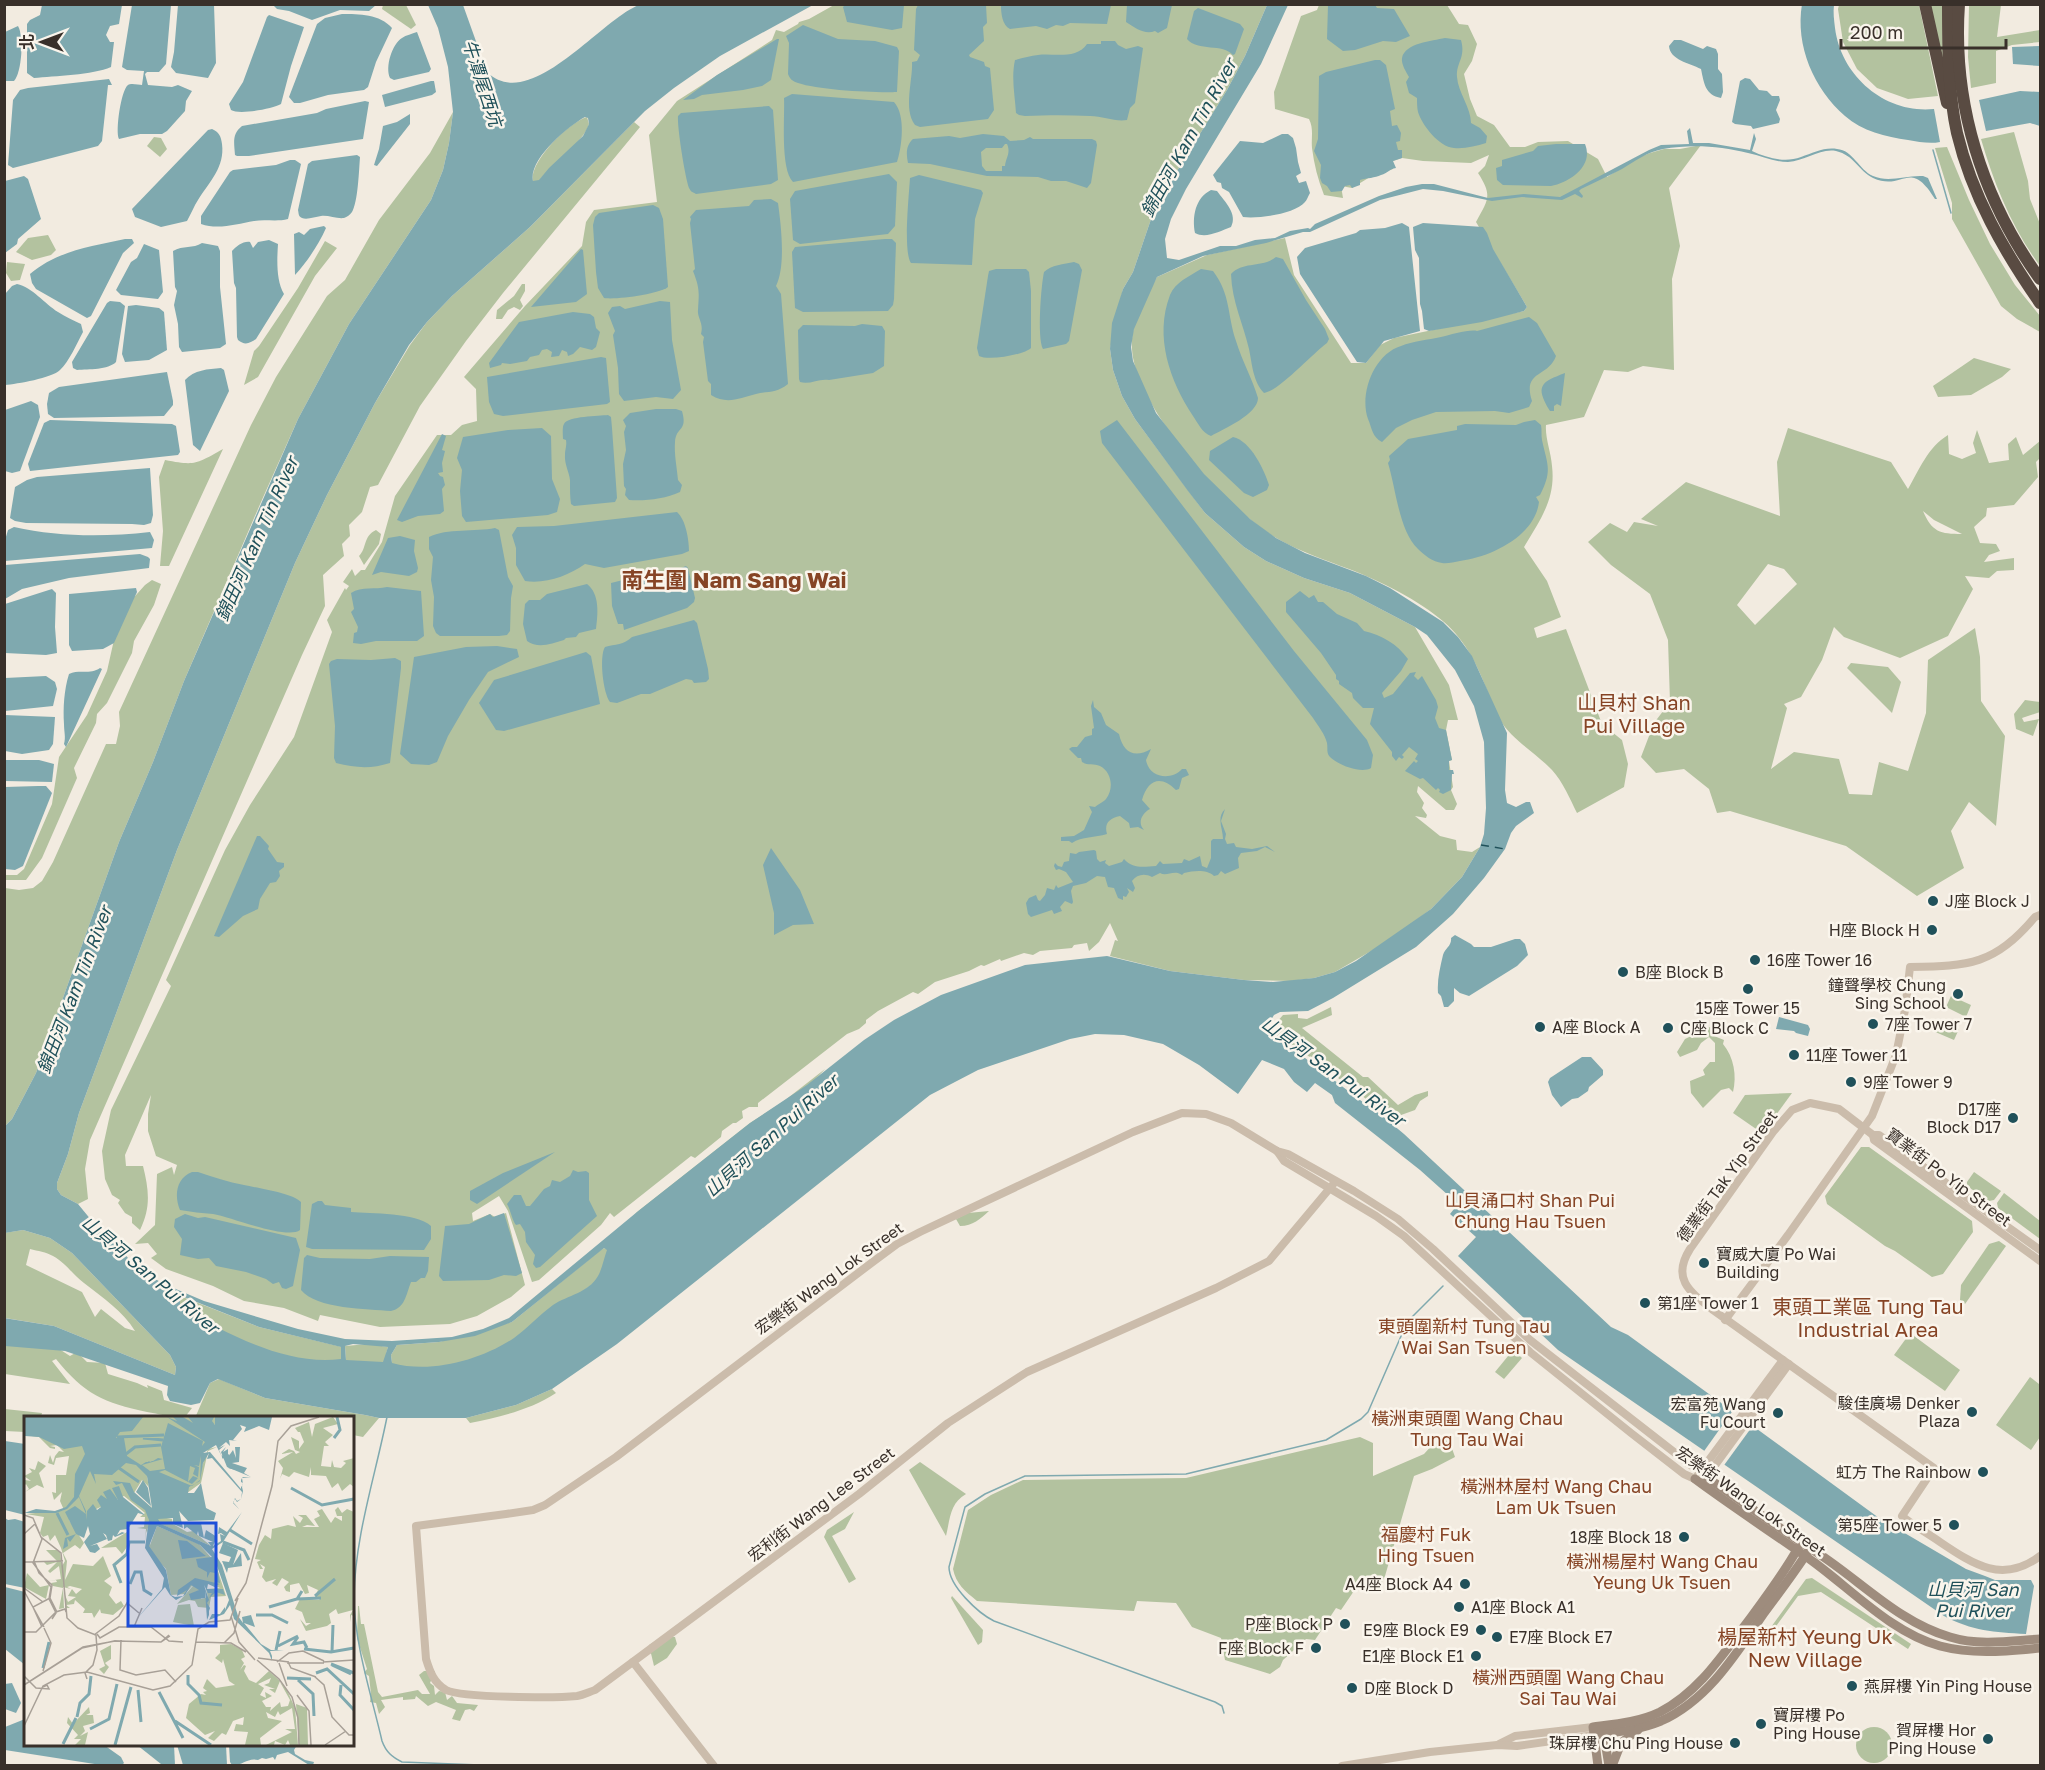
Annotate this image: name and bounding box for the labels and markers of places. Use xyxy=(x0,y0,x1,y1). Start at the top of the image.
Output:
place label: J座 Block J xyxy=(1945,891,2030,911)
marker: J座 Block J xyxy=(1926,894,1940,908)
place label: H座 Block H xyxy=(1829,920,1920,940)
marker: H座 Block H xyxy=(1925,923,1939,937)
place label: 16座 Tower 16 xyxy=(1767,950,1872,970)
marker: 16座 Tower 16 xyxy=(1748,953,1762,967)
place label: B座 Block B xyxy=(1635,962,1723,982)
marker: B座 Block B xyxy=(1616,965,1630,979)
place label: 鐘聲學校 Chung Sing School xyxy=(1828,975,1946,1013)
marker: 15座 Tower 15 xyxy=(1741,982,1755,996)
marker: 鐘聲學校 Chung Sing School xyxy=(1951,987,1965,1001)
place label: 15座 Tower 15 xyxy=(1696,998,1800,1018)
place label: 7座 Tower 7 xyxy=(1885,1014,1972,1034)
place label: A座 Block A xyxy=(1552,1017,1641,1037)
marker: 7座 Tower 7 xyxy=(1866,1017,1880,1031)
place label: C座 Block C xyxy=(1680,1018,1769,1038)
marker: A座 Block A xyxy=(1533,1020,1547,1034)
marker: C座 Block C xyxy=(1661,1021,1675,1035)
place label: 11座 Tower 11 xyxy=(1806,1045,1908,1065)
marker: 11座 Tower 11 xyxy=(1787,1048,1801,1062)
place label: 9座 Tower 9 xyxy=(1863,1072,1953,1092)
marker: 9座 Tower 9 xyxy=(1844,1075,1858,1089)
place label: D17座 Block D17 xyxy=(1927,1099,2001,1137)
marker: D17座 Block D17 xyxy=(2006,1111,2020,1125)
place label: 寶威大廈 Po Wai Building xyxy=(1716,1244,1836,1282)
marker: 寶威大廈 Po Wai Building xyxy=(1697,1256,1711,1270)
place label: 第1座 Tower 1 xyxy=(1657,1293,1759,1313)
marker: 第1座 Tower 1 xyxy=(1638,1296,1652,1310)
place label: 駿佳廣場 Denker Plaza xyxy=(1837,1393,1960,1431)
place label: 宏富苑 Wang Fu Court xyxy=(1671,1394,1766,1432)
marker: 駿佳廣場 Denker Plaza xyxy=(1965,1405,1979,1419)
marker: 宏富苑 Wang Fu Court xyxy=(1771,1406,1785,1420)
place label: 虹方 The Rainbow xyxy=(1836,1462,1971,1482)
marker: 虹方 The Rainbow xyxy=(1976,1465,1990,1479)
place label: 第5座 Tower 5 xyxy=(1837,1515,1942,1535)
marker: 第5座 Tower 5 xyxy=(1947,1518,1961,1532)
place label: 18座 Block 18 xyxy=(1570,1527,1672,1547)
marker: 18座 Block 18 xyxy=(1677,1530,1691,1544)
place label: A4座 Block A4 xyxy=(1345,1574,1453,1594)
marker: A4座 Block A4 xyxy=(1458,1577,1472,1591)
place label: A1座 Block A1 xyxy=(1471,1597,1575,1617)
marker: A1座 Block A1 xyxy=(1452,1600,1466,1614)
place label: P座 Block P xyxy=(1245,1614,1333,1634)
marker: P座 Block P xyxy=(1338,1617,1352,1631)
place label: E9座 Block E9 xyxy=(1363,1620,1469,1640)
marker: E9座 Block E9 xyxy=(1474,1623,1488,1637)
place label: E7座 Block E7 xyxy=(1509,1627,1613,1647)
marker: E7座 Block E7 xyxy=(1490,1630,1504,1644)
place label: F座 Block F xyxy=(1218,1638,1304,1658)
marker: F座 Block F xyxy=(1309,1641,1323,1655)
place label: E1座 Block E1 xyxy=(1362,1646,1464,1666)
marker: E1座 Block E1 xyxy=(1469,1649,1483,1663)
place label: 燕屏樓 Yin Ping House xyxy=(1864,1676,2032,1696)
place label: D座 Block D xyxy=(1364,1678,1453,1698)
marker: 燕屏樓 Yin Ping House xyxy=(1845,1679,1859,1693)
marker: D座 Block D xyxy=(1345,1681,1359,1695)
place label: 寶屏樓 Po Ping House xyxy=(1773,1705,1861,1743)
marker: 寶屏樓 Po Ping House xyxy=(1754,1717,1768,1731)
place label: 賀屏樓 Hor Ping House xyxy=(1888,1720,1976,1758)
marker: 賀屏樓 Hor Ping House xyxy=(1981,1732,1995,1746)
place label: 珠屏樓 Chu Ping House xyxy=(1549,1733,1723,1753)
marker: 珠屏樓 Chu Ping House xyxy=(1728,1736,1742,1750)

